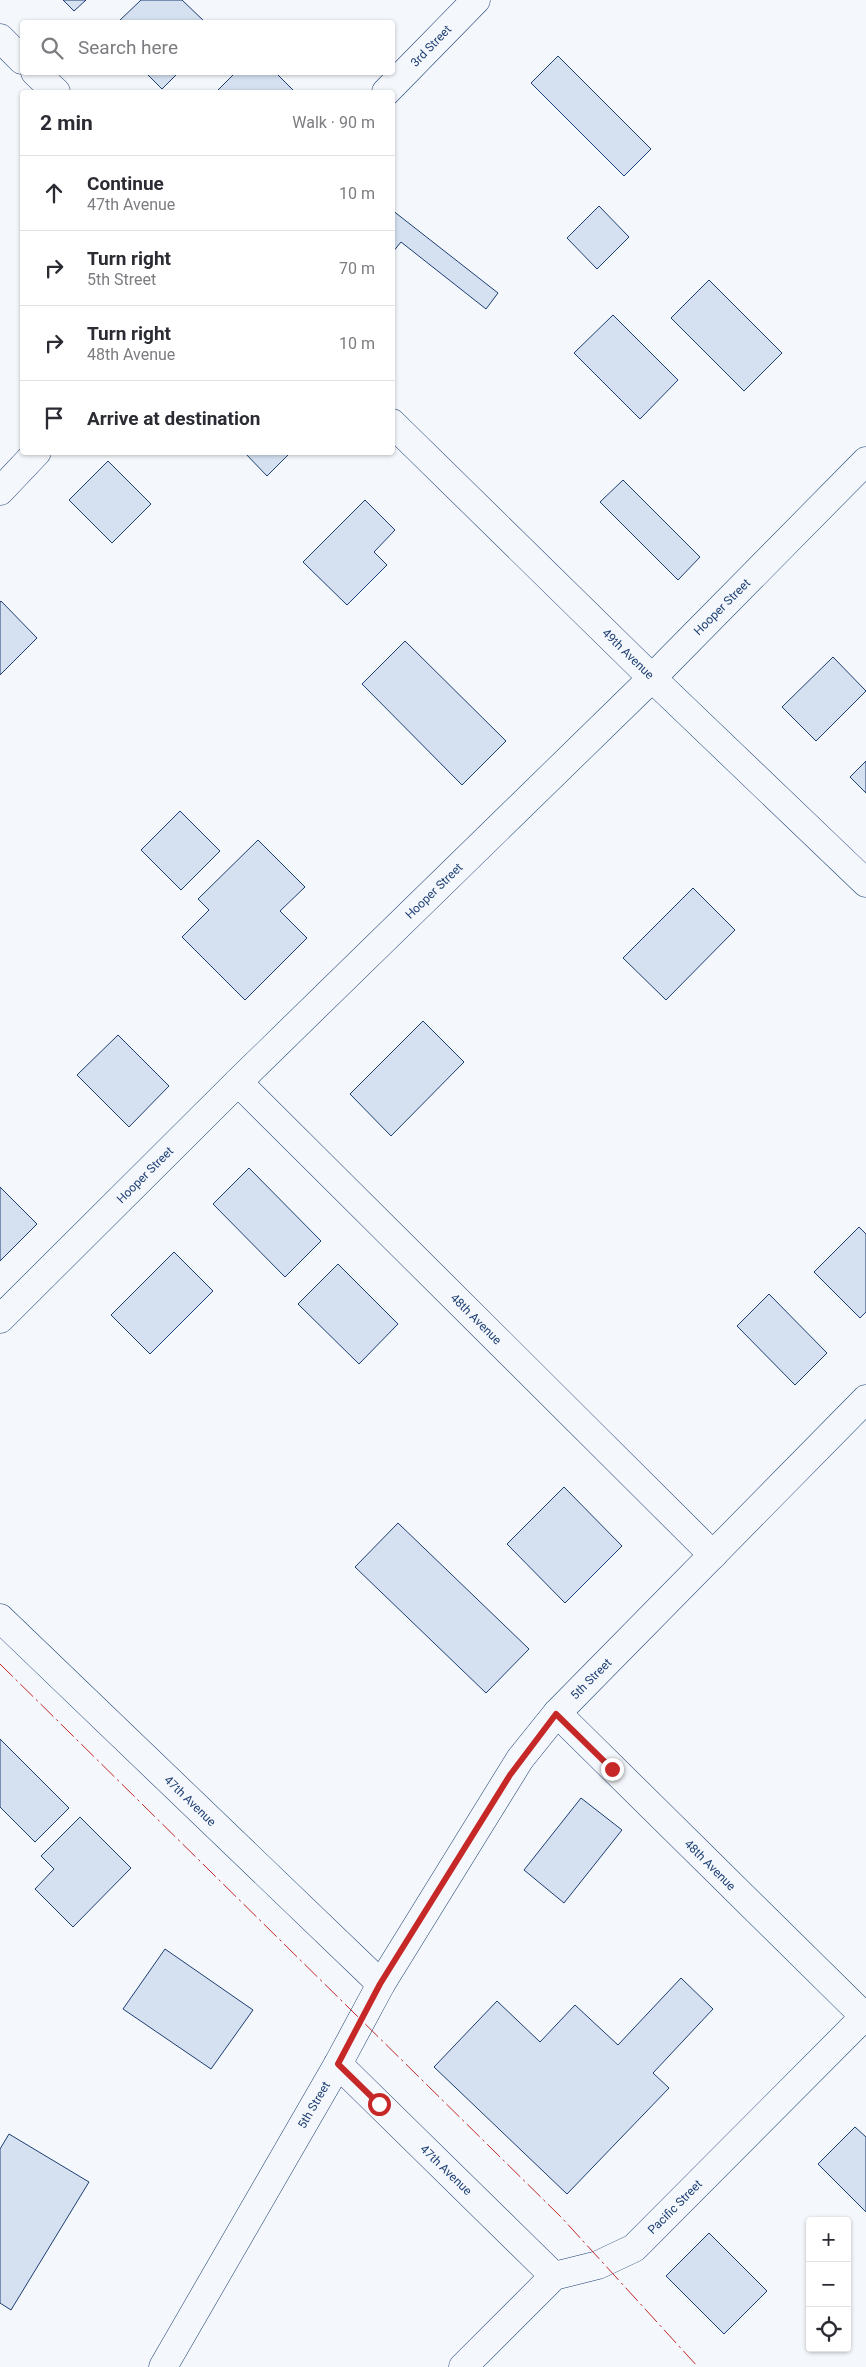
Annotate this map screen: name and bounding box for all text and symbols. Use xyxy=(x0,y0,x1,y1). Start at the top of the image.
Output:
search box xyxy=(20,20,395,75)
street label: 3rd Street xyxy=(408,22,454,70)
icon: search xyxy=(38,34,66,62)
text: Search here xyxy=(78,36,178,59)
text: 2 min xyxy=(40,111,93,135)
text: Walk · 90 m xyxy=(292,113,375,132)
text: Continue xyxy=(87,172,164,195)
icon: ahead xyxy=(40,179,68,207)
text: 10 m xyxy=(339,184,375,203)
text: 47th Avenue xyxy=(87,195,175,214)
text: Turn right xyxy=(87,247,171,270)
icon: right xyxy=(40,254,68,282)
text: 70 m xyxy=(339,259,375,278)
text: 5th Street xyxy=(87,270,156,289)
text: Turn right xyxy=(87,322,171,345)
icon: right xyxy=(40,329,68,357)
text: 10 m xyxy=(339,334,375,353)
text: 48th Avenue xyxy=(87,345,175,364)
icon: arrive xyxy=(40,404,68,432)
text: Arrive at destination xyxy=(87,407,260,430)
street label: Hooper Street xyxy=(691,576,753,638)
street label: 49th Avenue xyxy=(599,626,657,682)
street label: Hooper Street xyxy=(402,860,466,922)
street label: Hooper Street xyxy=(114,1144,176,1206)
street label: 48th Avenue xyxy=(448,1291,504,1347)
street label: 5th Street xyxy=(568,1656,614,1702)
route end xyxy=(601,1758,624,1781)
street label: 47th Avenue xyxy=(161,1773,219,1829)
street label: 48th Avenue xyxy=(682,1837,738,1893)
street label: 5th Street xyxy=(295,2079,333,2131)
route start xyxy=(368,2093,391,2116)
street label: 47th Avenue xyxy=(417,2142,475,2198)
street label: Pacific Street xyxy=(645,2177,705,2237)
map controls xyxy=(806,2217,851,2352)
button: + xyxy=(806,2217,851,2262)
button: − xyxy=(806,2262,851,2307)
button: locate xyxy=(806,2307,851,2352)

